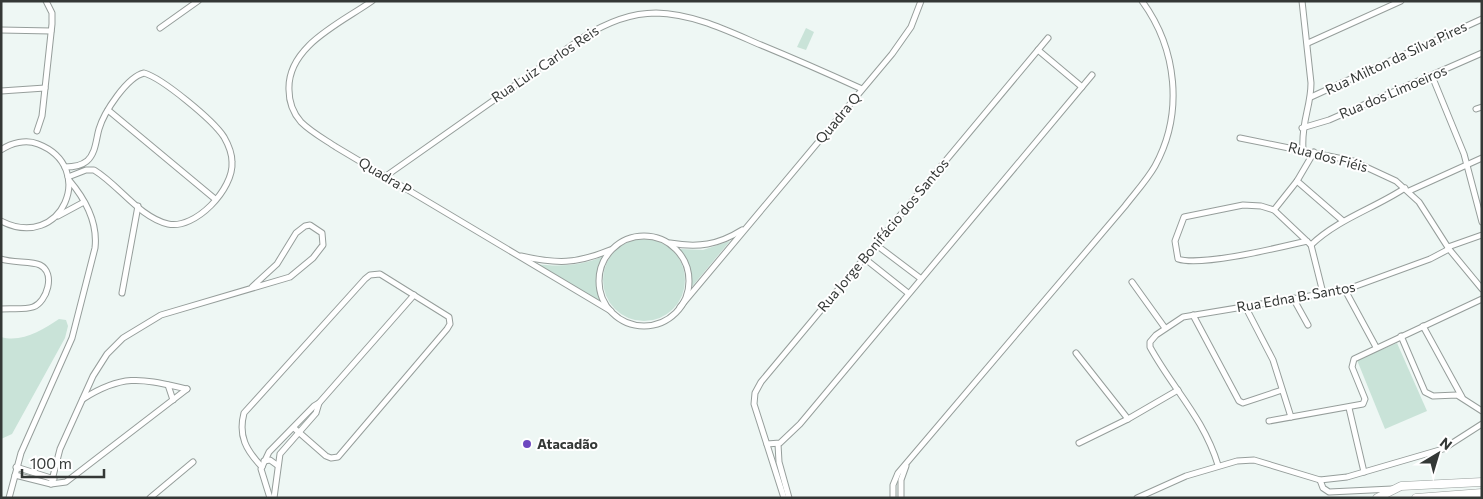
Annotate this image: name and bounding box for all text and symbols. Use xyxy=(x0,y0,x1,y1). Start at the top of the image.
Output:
street label: Rua Milton da Silva Pires xyxy=(1322,17,1469,98)
street label: Rua Luiz Carlos Reis xyxy=(488,21,602,106)
street label: Rua dos Limoeiros xyxy=(1336,61,1449,122)
street label: Quadra Q xyxy=(811,89,864,147)
street label: Rua dos Fiéis xyxy=(1287,138,1370,175)
street label: Quadra P xyxy=(356,153,415,198)
street label: Rua Jorge Bonifácio dos Santos xyxy=(813,155,952,315)
street label: Rua Edna B. Santos xyxy=(1235,278,1357,315)
north arrow xyxy=(1413,429,1463,479)
text: N xyxy=(1437,433,1456,453)
place label: Atacadão xyxy=(537,435,598,452)
marker: Atacadão xyxy=(521,438,533,450)
scale bar xyxy=(22,446,105,478)
text: 100 m xyxy=(30,454,72,472)

